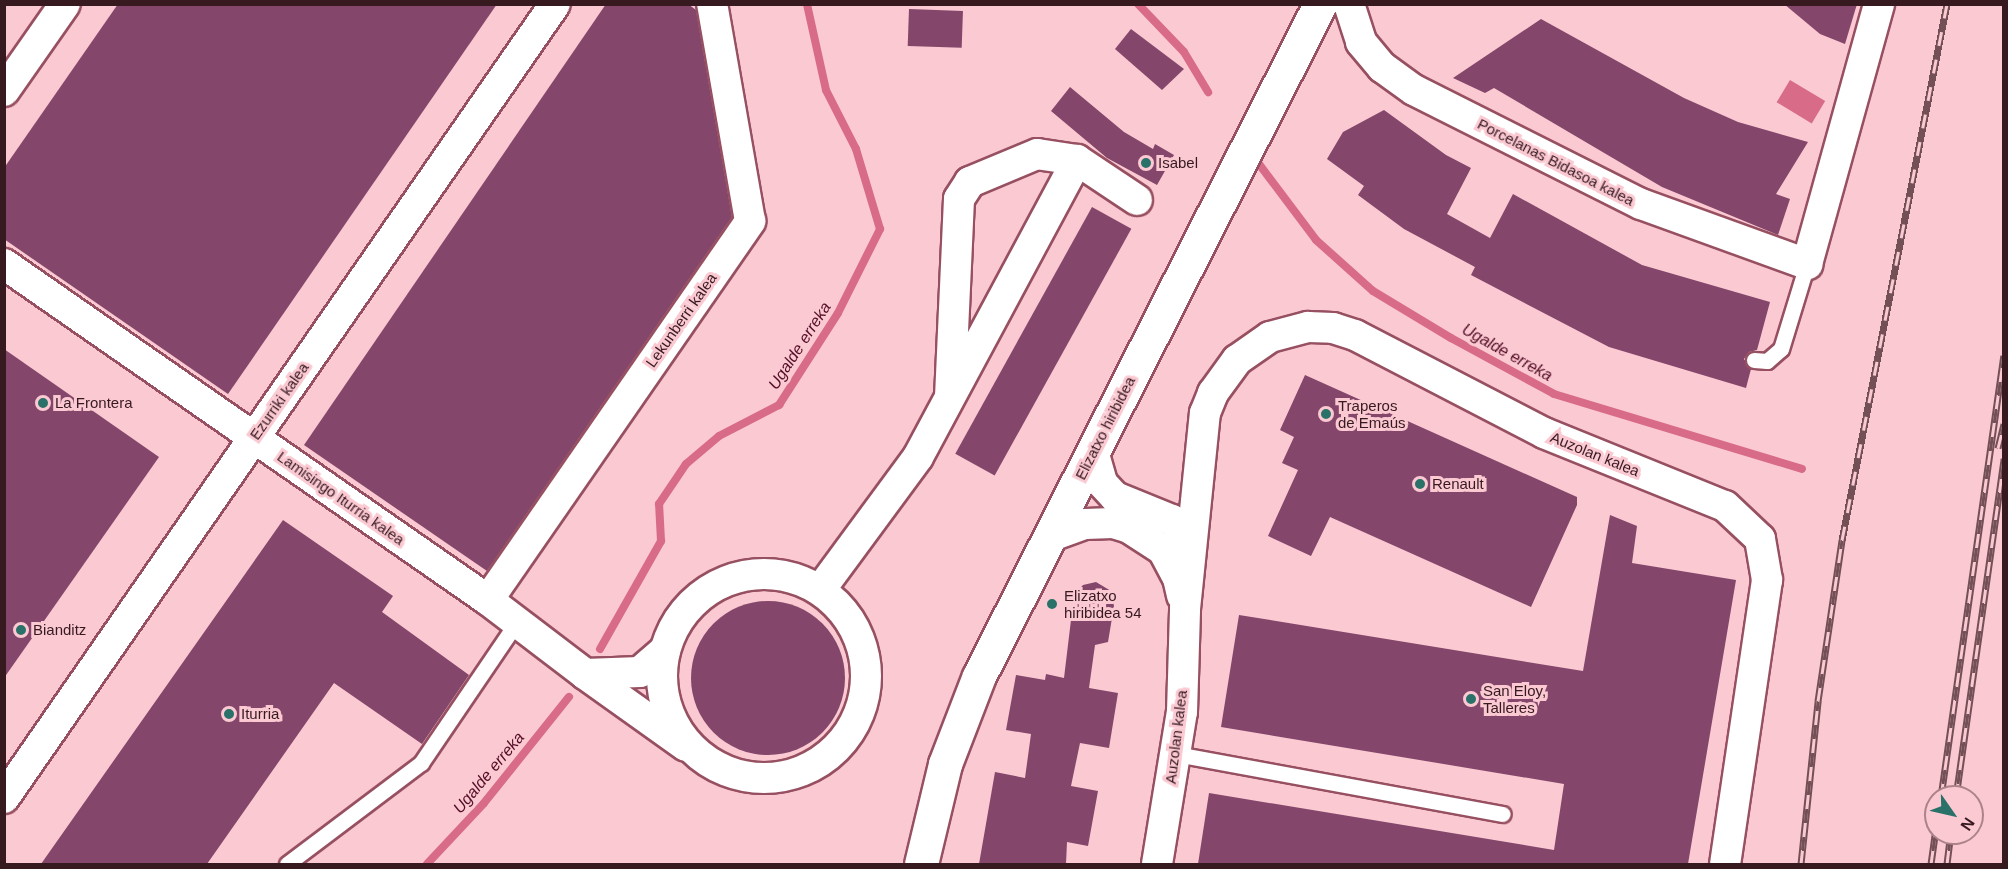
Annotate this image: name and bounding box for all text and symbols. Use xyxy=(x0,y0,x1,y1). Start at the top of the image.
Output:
street label: Porcelanas Bidasoa kalea xyxy=(1475,115,1637,209)
place label: Isabel xyxy=(1158,154,1198,172)
marker: Isabel xyxy=(1139,156,1153,170)
street label: Lekunberri kalea xyxy=(642,269,720,371)
water label: Ugalde erreka xyxy=(765,299,835,393)
water label: Ugalde erreka xyxy=(1458,320,1556,386)
street label: Ezurriki kalea xyxy=(246,359,312,443)
street label: Elizatxo hiribidea xyxy=(1071,373,1139,483)
place label: La Frontera xyxy=(55,394,133,412)
marker: La Frontera xyxy=(36,396,50,410)
place label: Traperos de Emaús xyxy=(1338,396,1406,431)
marker: Traperos de Emaús xyxy=(1319,407,1333,421)
street label: Auzolan kalea xyxy=(1548,428,1642,480)
street label: Lamisingo Iturria kalea xyxy=(274,447,408,549)
place label: Renault xyxy=(1432,475,1484,493)
marker: Renault xyxy=(1413,477,1427,491)
place label: Elizatxo hiribidea 54 xyxy=(1064,586,1142,621)
marker: Elizatxo hiribidea 54 xyxy=(1045,597,1059,611)
place label: Bianditz xyxy=(33,621,86,639)
marker: Bianditz xyxy=(14,623,28,637)
place label: San Eloy, Talleres xyxy=(1483,681,1546,716)
street label: Auzolan kalea xyxy=(1161,689,1191,785)
marker: San Eloy, Talleres xyxy=(1464,692,1478,706)
place label: Iturria xyxy=(241,705,279,723)
marker: Iturria xyxy=(222,707,236,721)
water label: Ugalde erreka xyxy=(449,728,529,818)
north arrow xyxy=(1924,785,1984,845)
text: N xyxy=(1957,815,1978,834)

